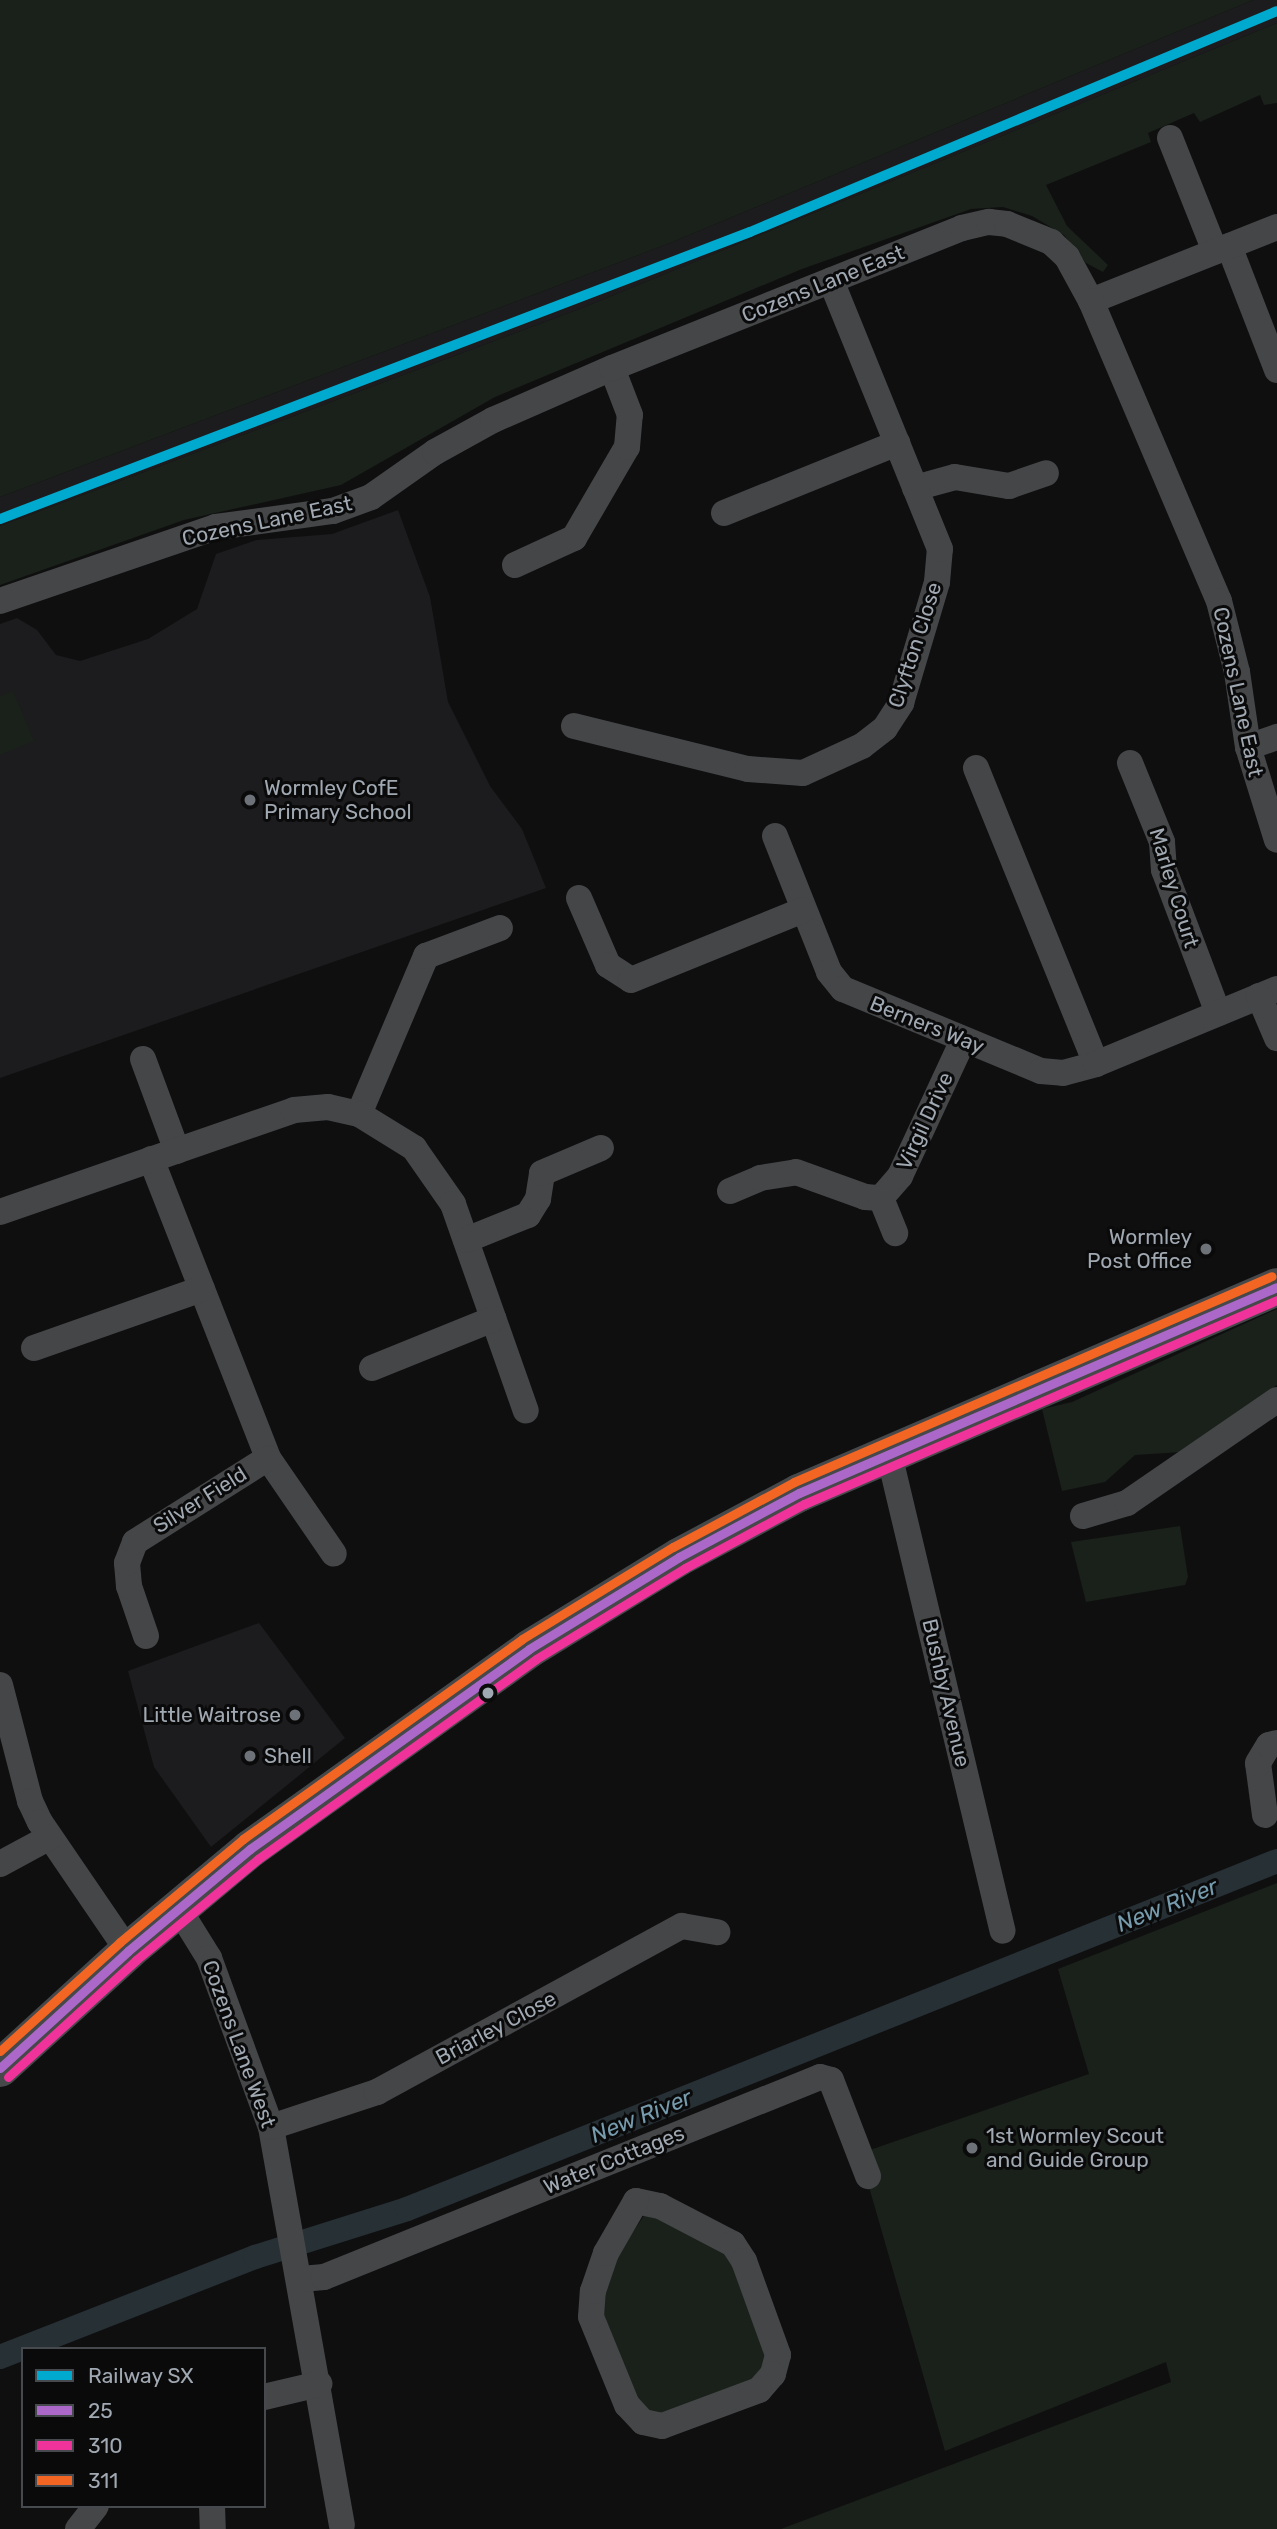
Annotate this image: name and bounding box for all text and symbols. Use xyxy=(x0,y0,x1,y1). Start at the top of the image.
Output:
street label: Cozens Lane East xyxy=(738,240,908,328)
street label: Cozens Lane East xyxy=(180,491,354,551)
street label: Clyfton Close xyxy=(883,579,947,711)
street label: Cozens Lane East xyxy=(1208,605,1268,779)
place label: Wormley CofE Primary School xyxy=(264,775,412,825)
marker: Wormley CofE Primary School xyxy=(242,792,258,808)
street label: Marley Court xyxy=(1144,825,1204,951)
street label: Berners Way xyxy=(866,991,988,1059)
street label: Virgil Drive xyxy=(891,1068,959,1174)
place label: Wormley Post Office xyxy=(1087,1224,1192,1274)
marker: Wormley Post Office xyxy=(1198,1241,1214,1257)
street label: Silver Field xyxy=(148,1461,252,1539)
street label: Bushby Avenue xyxy=(917,1616,975,1770)
unlabelled marker xyxy=(481,1686,495,1700)
place label: Little Waitrose xyxy=(142,1702,281,1728)
marker: Little Waitrose xyxy=(287,1707,303,1723)
place label: Shell xyxy=(264,1743,312,1769)
marker: Shell xyxy=(242,1748,258,1764)
water label: New River xyxy=(1112,1872,1222,1938)
street label: Cozens Lane West xyxy=(197,1957,281,2131)
street label: Briarley Close xyxy=(431,1986,561,2070)
water label: New River xyxy=(586,2083,696,2149)
street label: Water Cottages xyxy=(540,2120,688,2200)
place label: 1st Wormley Scout and Guide Group xyxy=(986,2123,1165,2173)
marker: 1st Wormley Scout and Guide Group xyxy=(964,2140,980,2156)
legend xyxy=(21,2347,266,2508)
text: Railway SX xyxy=(88,2363,194,2388)
text: 25 xyxy=(88,2398,113,2423)
text: 310 xyxy=(88,2433,123,2458)
text: 311 xyxy=(88,2468,118,2493)

